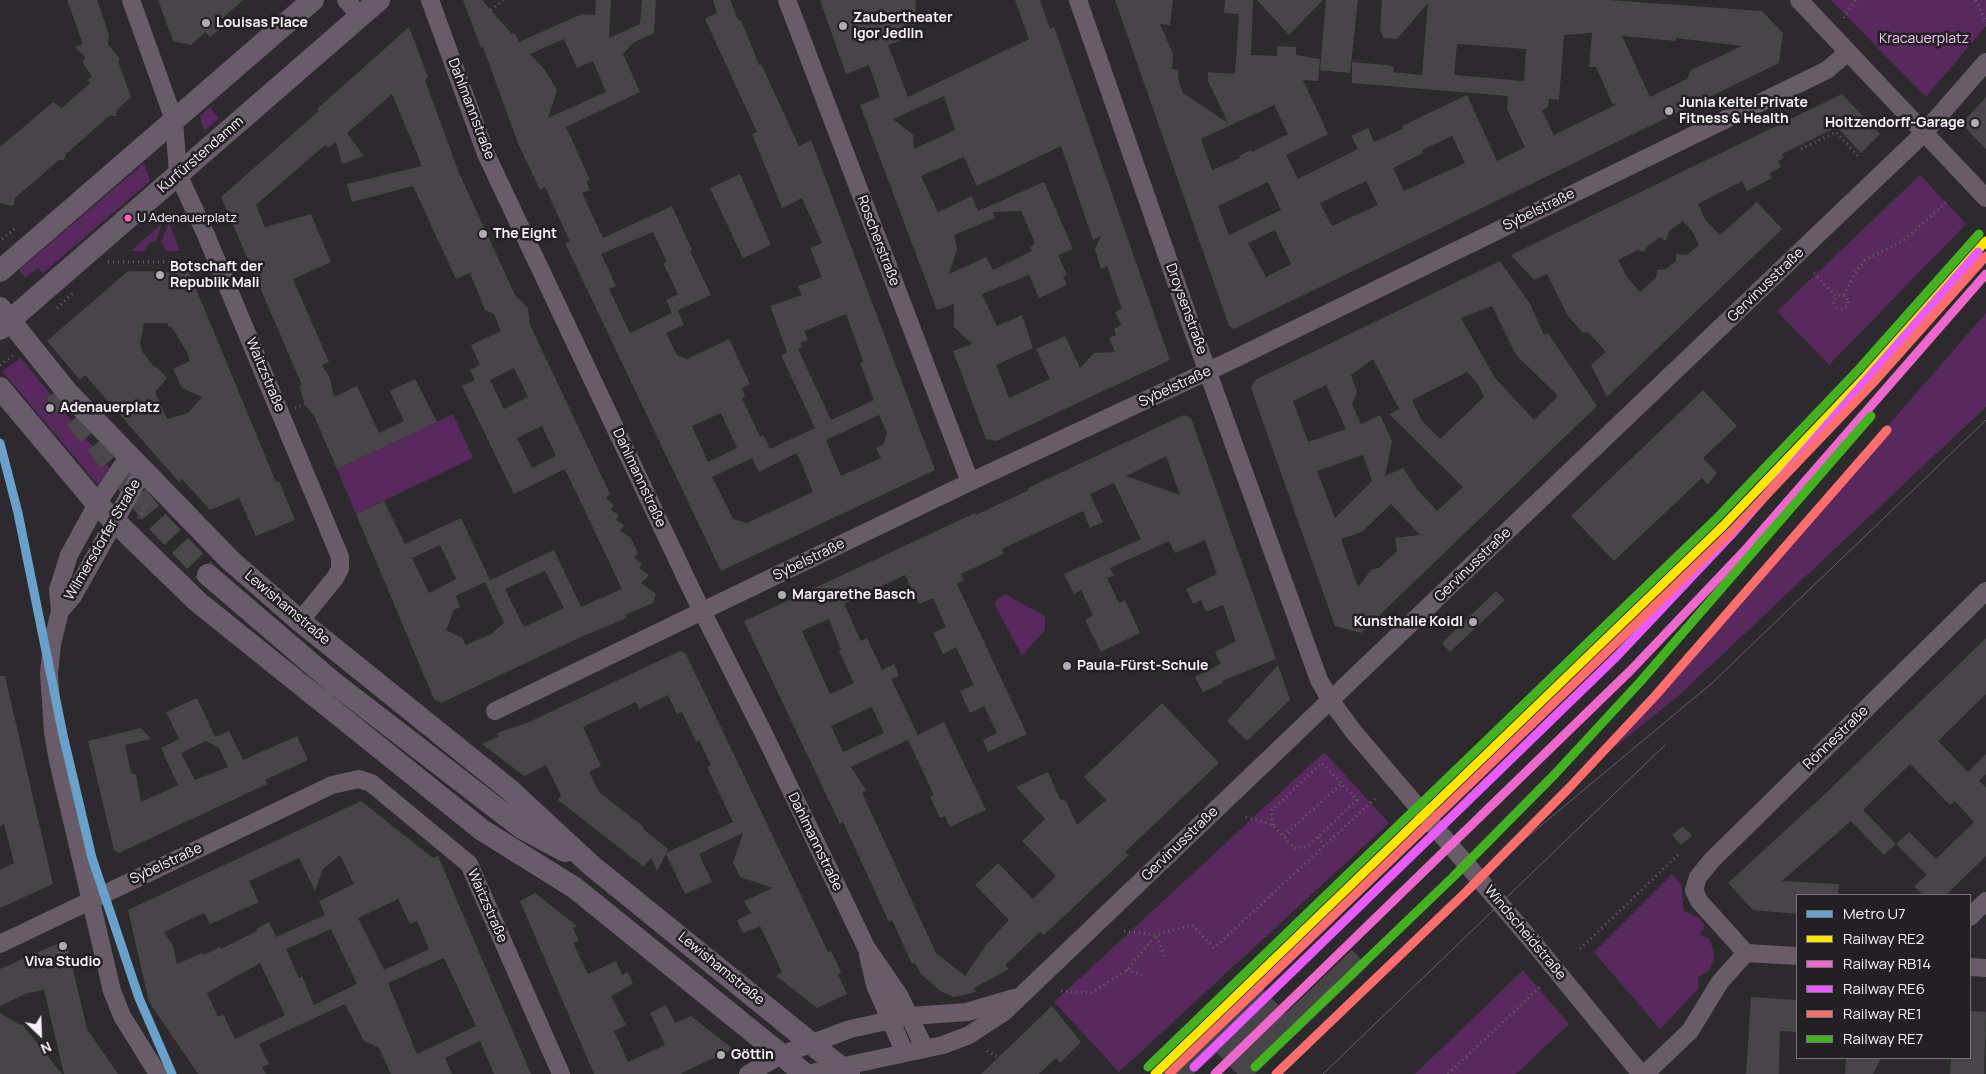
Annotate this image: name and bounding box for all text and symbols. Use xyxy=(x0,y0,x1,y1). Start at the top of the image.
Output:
place label: Zaubertheater Igor Jedlin xyxy=(853,10,953,42)
place label: Louisas Place xyxy=(216,15,308,31)
marker: Louisas Place xyxy=(200,17,212,29)
marker: Zaubertheater Igor Jedlin xyxy=(837,20,849,32)
park label: Kracauerplatz xyxy=(1879,31,1969,47)
street label: Dahlmannstraße xyxy=(444,56,498,162)
place label: Junia Keitel Private Fitness & Health xyxy=(1679,95,1808,128)
marker: Junia Keitel Private Fitness & Health xyxy=(1663,105,1675,117)
street label: Kurfürstendamm xyxy=(155,113,247,197)
place label: Holtzendorff-Garage xyxy=(1825,115,1965,131)
marker: Holtzendorff-Garage xyxy=(1969,117,1981,129)
street label: Sybelstraße xyxy=(1500,185,1578,235)
street label: Roscherstraße xyxy=(853,193,903,289)
place label: U Adenauerplatz xyxy=(137,210,237,226)
marker: U Adenauerplatz xyxy=(123,213,133,223)
place label: The Eight xyxy=(493,226,557,242)
marker: The Eight xyxy=(477,228,489,240)
street label: Gervinusstraße xyxy=(1724,244,1808,326)
place label: Botschaft der Republik Mali xyxy=(170,259,263,292)
street label: Droysenstraße xyxy=(1162,261,1210,357)
marker: Botschaft der Republik Mali xyxy=(154,269,166,281)
street label: Waitzstraße xyxy=(242,336,288,414)
street label: Sybelstraße xyxy=(1136,363,1214,411)
place label: Adenauerplatz xyxy=(60,400,160,416)
marker: Adenauerplatz xyxy=(44,402,56,414)
street label: Dahlmannstraße xyxy=(609,426,669,530)
street label: Wilmersdorfer Straße xyxy=(61,476,145,604)
street label: Gervinusstraße xyxy=(1431,524,1515,606)
street label: Sybelstraße xyxy=(770,535,848,585)
street label: Lewishamstraße xyxy=(241,567,333,649)
place label: Margarethe Basch xyxy=(792,587,915,603)
marker: Margarethe Basch xyxy=(776,589,788,601)
place label: Kunsthalle Koidl xyxy=(1354,614,1463,630)
marker: Kunsthalle Koidl xyxy=(1467,616,1479,628)
place label: Paula-Fürst-Schule xyxy=(1077,658,1208,674)
marker: Paula-Fürst-Schule xyxy=(1061,660,1073,672)
street label: Rönnestraße xyxy=(1800,703,1872,773)
street label: Dahlmannstraße xyxy=(784,790,846,894)
street label: Gervinusstraße xyxy=(1138,803,1222,885)
street label: Sybelstraße xyxy=(127,840,205,888)
street label: Waitzstraße xyxy=(463,867,511,945)
street label: Windscheidstraße xyxy=(1481,882,1569,984)
legend xyxy=(1796,894,1971,1059)
text: Metro U7 xyxy=(1843,903,1906,924)
text: Railway RE2 xyxy=(1843,928,1924,949)
street label: Lewishamstraße xyxy=(674,929,768,1009)
marker: Viva Studio xyxy=(57,940,69,952)
text: Railway RB14 xyxy=(1843,953,1931,974)
place label: Viva Studio xyxy=(25,954,101,970)
text: Railway RE6 xyxy=(1843,978,1925,999)
text: Railway RE1 xyxy=(1843,1003,1922,1024)
north arrow xyxy=(15,1009,65,1059)
text: Railway RE7 xyxy=(1843,1028,1923,1049)
text: N xyxy=(38,1037,55,1059)
place label: Göttin xyxy=(731,1047,774,1063)
marker: Göttin xyxy=(715,1049,727,1061)

